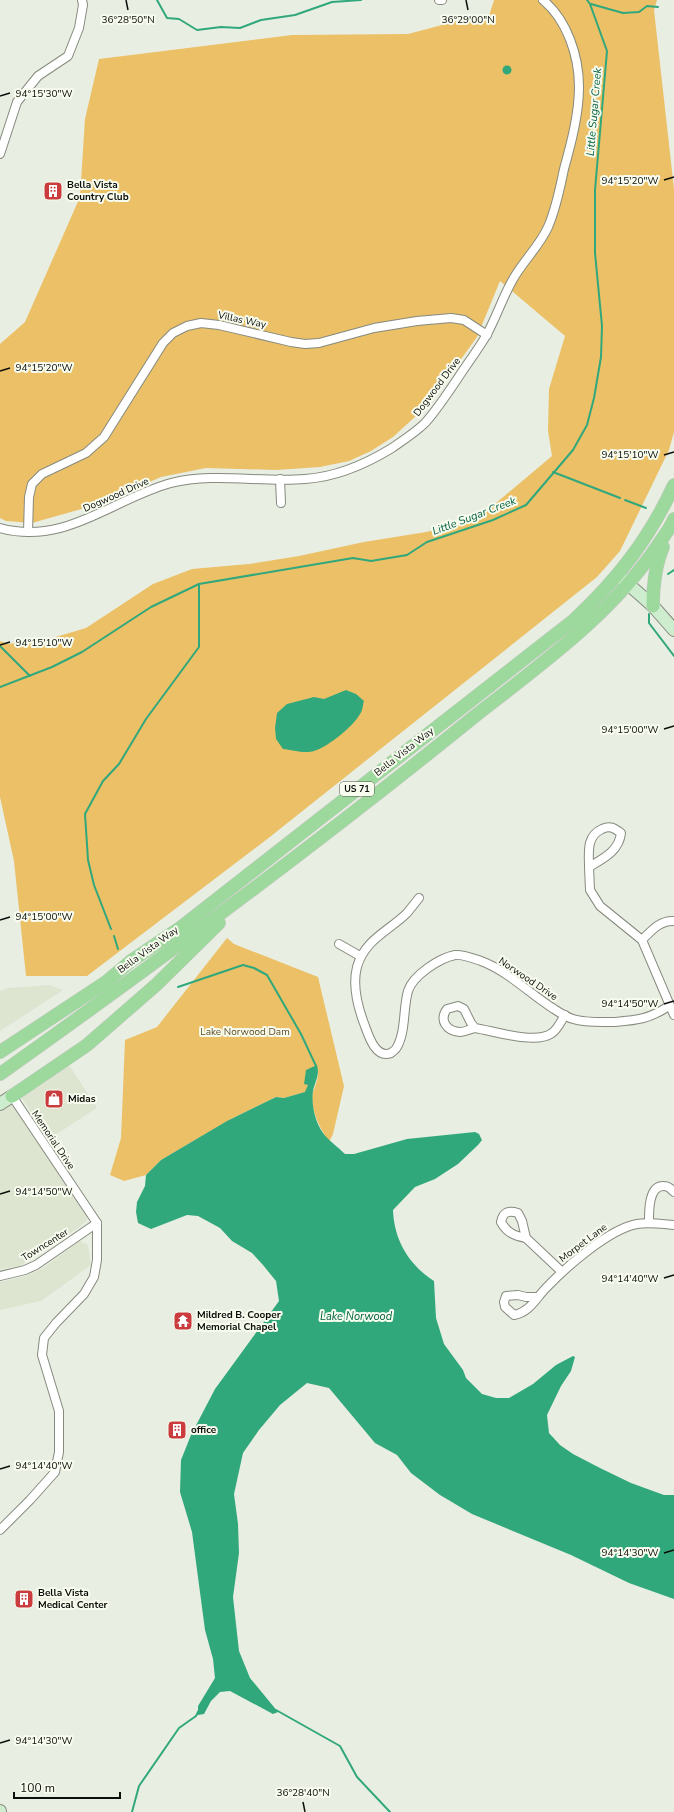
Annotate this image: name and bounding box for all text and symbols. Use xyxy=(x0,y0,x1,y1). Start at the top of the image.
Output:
text: 36°28'50"N xyxy=(101,13,155,27)
text: 36°29'00"N xyxy=(441,13,495,27)
water label: Little Sugar Creek xyxy=(583,67,605,157)
text: 94°15'30"W xyxy=(16,87,72,101)
text: 94°15'20"W xyxy=(602,174,658,188)
place label: Bella Vista Country Club xyxy=(67,178,129,204)
building icon: Bella Vista Country Club xyxy=(42,180,64,202)
street label: Villas Way xyxy=(216,308,268,332)
street label: Dogwood Drive xyxy=(410,355,464,419)
text: 94°15'20"W xyxy=(16,361,72,375)
text: 94°15'10"W xyxy=(602,448,658,462)
street label: Dogwood Drive xyxy=(81,474,151,516)
water label: Little Sugar Creek xyxy=(430,493,518,539)
text: 94°15'10"W xyxy=(16,636,72,650)
text: 94°15'00"W xyxy=(602,723,658,737)
street label: Bella Vista Way xyxy=(371,724,437,780)
road number: US 71 xyxy=(340,782,374,796)
text: 94°15'00"W xyxy=(16,910,72,924)
street label: Bella Vista Way xyxy=(115,923,182,977)
street label: Norwood Drive xyxy=(496,954,560,1004)
text: 94°14'50"W xyxy=(602,997,658,1011)
park label: Lake Norwood Dam xyxy=(200,1025,290,1039)
shop icon: Midas xyxy=(43,1088,65,1110)
place label: Midas xyxy=(68,1092,96,1106)
street label: Memorial Drive xyxy=(28,1108,78,1172)
text: 94°14'50"W xyxy=(16,1185,72,1199)
street label: Morpet Lane xyxy=(556,1220,610,1266)
street label: Towncenter xyxy=(19,1225,71,1265)
text: 94°14'40"W xyxy=(602,1272,658,1286)
place label: Mildred B. Cooper Memorial Chapel xyxy=(197,1308,281,1334)
water label: Lake Norwood xyxy=(320,1309,393,1324)
temple icon: Mildred B. Cooper Memorial Chapel xyxy=(172,1310,194,1332)
building icon: office xyxy=(166,1419,188,1441)
place label: office xyxy=(191,1423,217,1437)
text: 94°14'40"W xyxy=(16,1459,72,1473)
text: 94°14'30"W xyxy=(602,1546,658,1560)
place label: Bella Vista Medical Center xyxy=(38,1586,108,1612)
building icon: Bella Vista Medical Center xyxy=(13,1588,35,1610)
text: 94°14'30"W xyxy=(16,1734,72,1748)
scale bar xyxy=(14,1774,120,1800)
text: 100 m xyxy=(20,1780,55,1796)
text: 36°28'40"N xyxy=(276,1786,330,1800)

